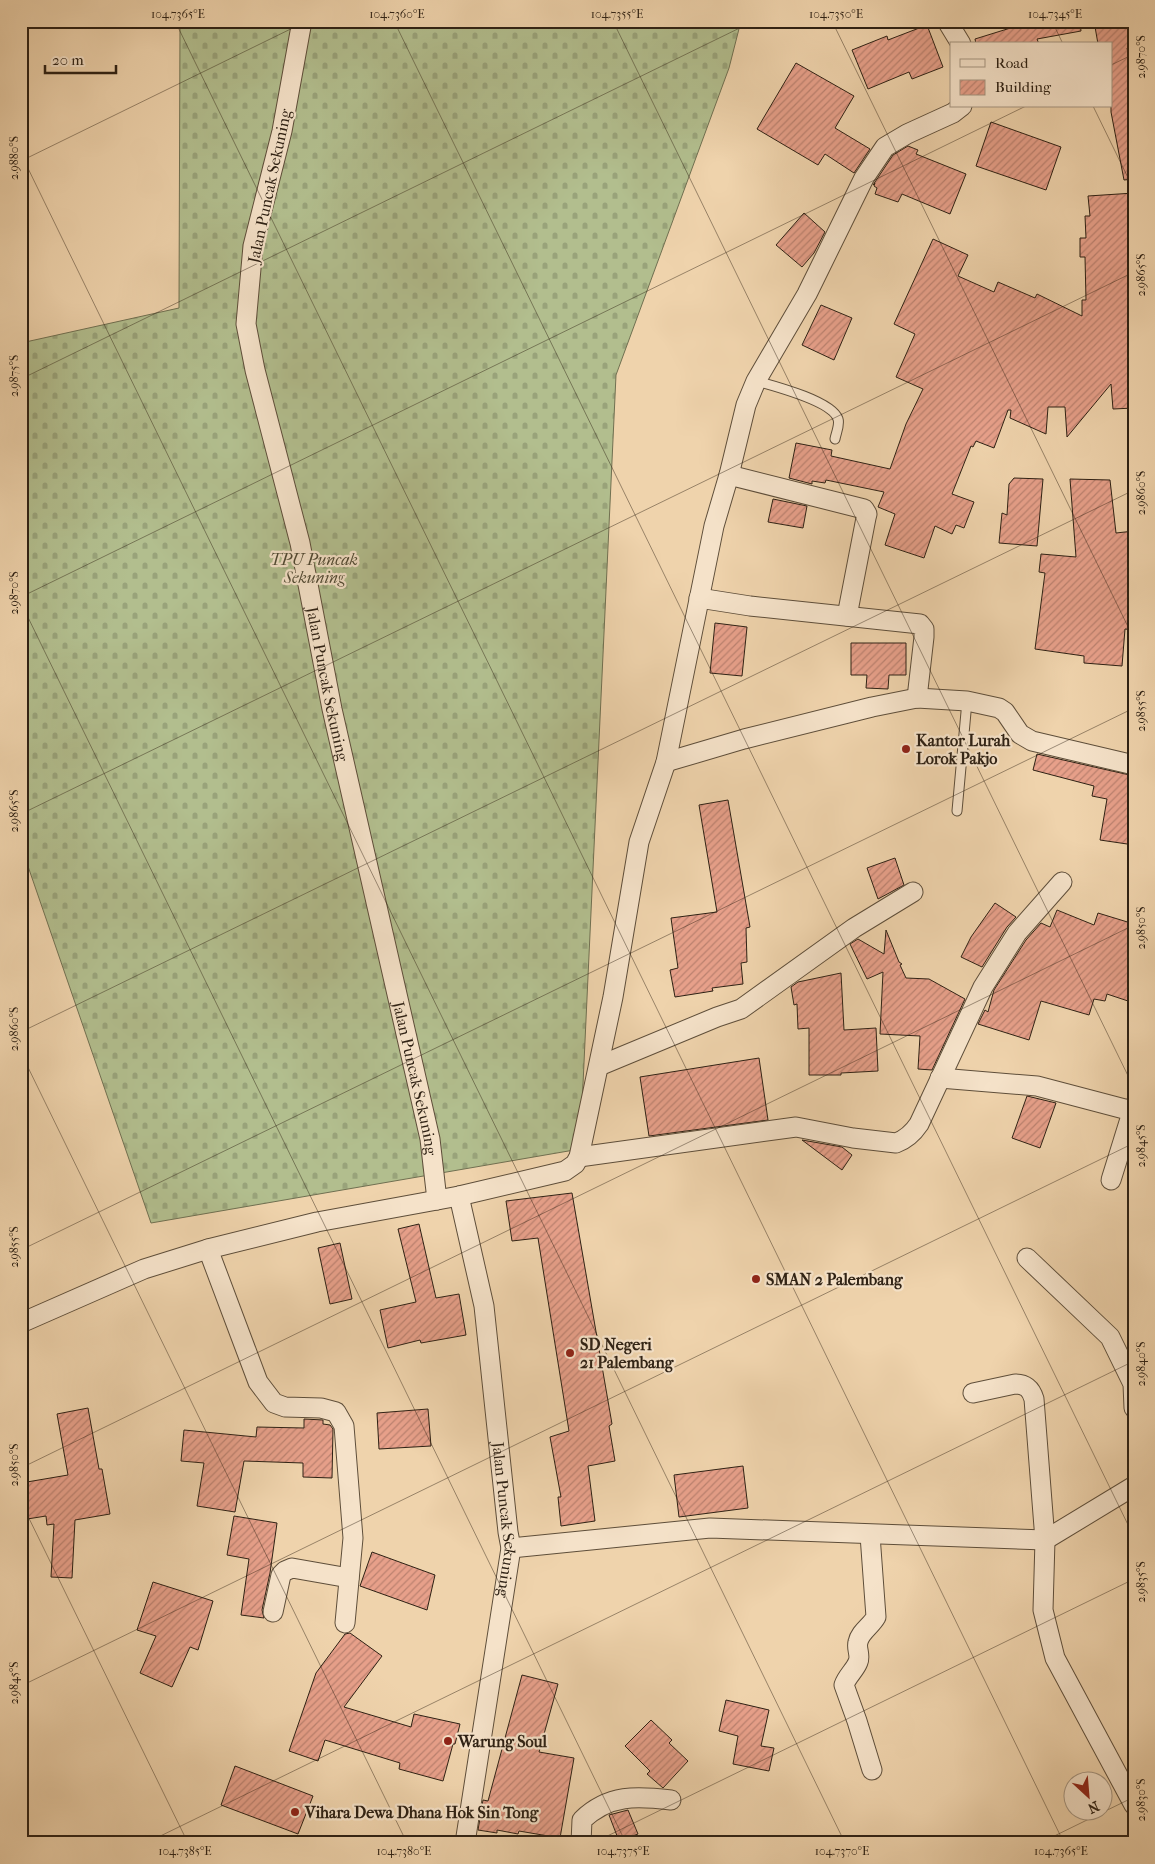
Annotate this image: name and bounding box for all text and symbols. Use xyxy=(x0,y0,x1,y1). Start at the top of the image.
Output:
text: 104.7365°E xyxy=(151,7,205,21)
text: 104.7360°E xyxy=(369,7,425,21)
text: 104.7355°E xyxy=(591,7,643,21)
text: 104.7350°E xyxy=(809,7,863,21)
text: 104.7345°E xyxy=(1028,7,1082,21)
text: 2.9870°S xyxy=(1134,35,1148,79)
scale bar xyxy=(45,42,116,74)
legend xyxy=(950,42,1112,108)
text: 20 m xyxy=(52,51,84,69)
text: Road xyxy=(995,54,1029,72)
text: Building xyxy=(995,78,1052,96)
street label: Jalan Puncak Sekuning xyxy=(243,107,295,267)
text: 2.9880°S xyxy=(7,136,21,180)
text: 2.9865°S xyxy=(1134,254,1148,296)
text: 2.9875°S xyxy=(7,355,21,397)
text: 2.9860°S xyxy=(1134,471,1148,515)
park label: TPU Puncak Sekuning xyxy=(270,550,358,587)
text: 2.9870°S xyxy=(7,571,21,615)
street label: Jalan Puncak Sekuning xyxy=(302,603,353,763)
text: 2.9855°S xyxy=(1134,690,1148,732)
place label: Kantor Lurah Lorok Pakjo xyxy=(916,731,1011,768)
marker: Kantor Lurah Lorok Pakjo xyxy=(900,743,912,755)
text: 2.9865°S xyxy=(7,790,21,832)
text: 2.9850°S xyxy=(1134,907,1148,949)
street label: Jalan Puncak Sekuning xyxy=(388,998,441,1157)
text: 2.9860°S xyxy=(7,1007,21,1051)
text: 2.9845°S xyxy=(1134,1124,1148,1168)
text: 2.9855°S xyxy=(7,1226,21,1268)
place label: SMAN 2 Palembang xyxy=(766,1270,903,1290)
marker: SMAN 2 Palembang xyxy=(750,1273,762,1285)
place label: SD Negeri 21 Palembang xyxy=(580,1335,674,1373)
text: 2.9840°S xyxy=(1134,1342,1148,1386)
marker: SD Negeri 21 Palembang xyxy=(564,1347,576,1359)
street label: Jalan Puncak Sekuning xyxy=(488,1439,520,1599)
text: 2.9850°S xyxy=(7,1444,21,1486)
text: 2.9835°S xyxy=(1134,1561,1148,1603)
text: 2.9845°S xyxy=(7,1661,21,1705)
place label: Warung Soul xyxy=(457,1732,547,1752)
marker: Warung Soul xyxy=(442,1735,454,1747)
north arrow xyxy=(1062,1772,1112,1822)
text: 2.9830°S xyxy=(1134,1779,1148,1821)
text: N xyxy=(1085,1797,1102,1817)
place label: Vihara Dewa Dhana Hok Sin Tong xyxy=(304,1803,539,1823)
marker: Vihara Dewa Dhana Hok Sin Tong xyxy=(289,1806,301,1818)
text: 104.7385°E xyxy=(158,1844,212,1858)
text: 104.7380°E xyxy=(377,1844,431,1858)
text: 104.7375°E xyxy=(596,1844,650,1858)
text: 104.7370°E xyxy=(815,1844,869,1858)
text: 104.7365°E xyxy=(1034,1844,1088,1858)

